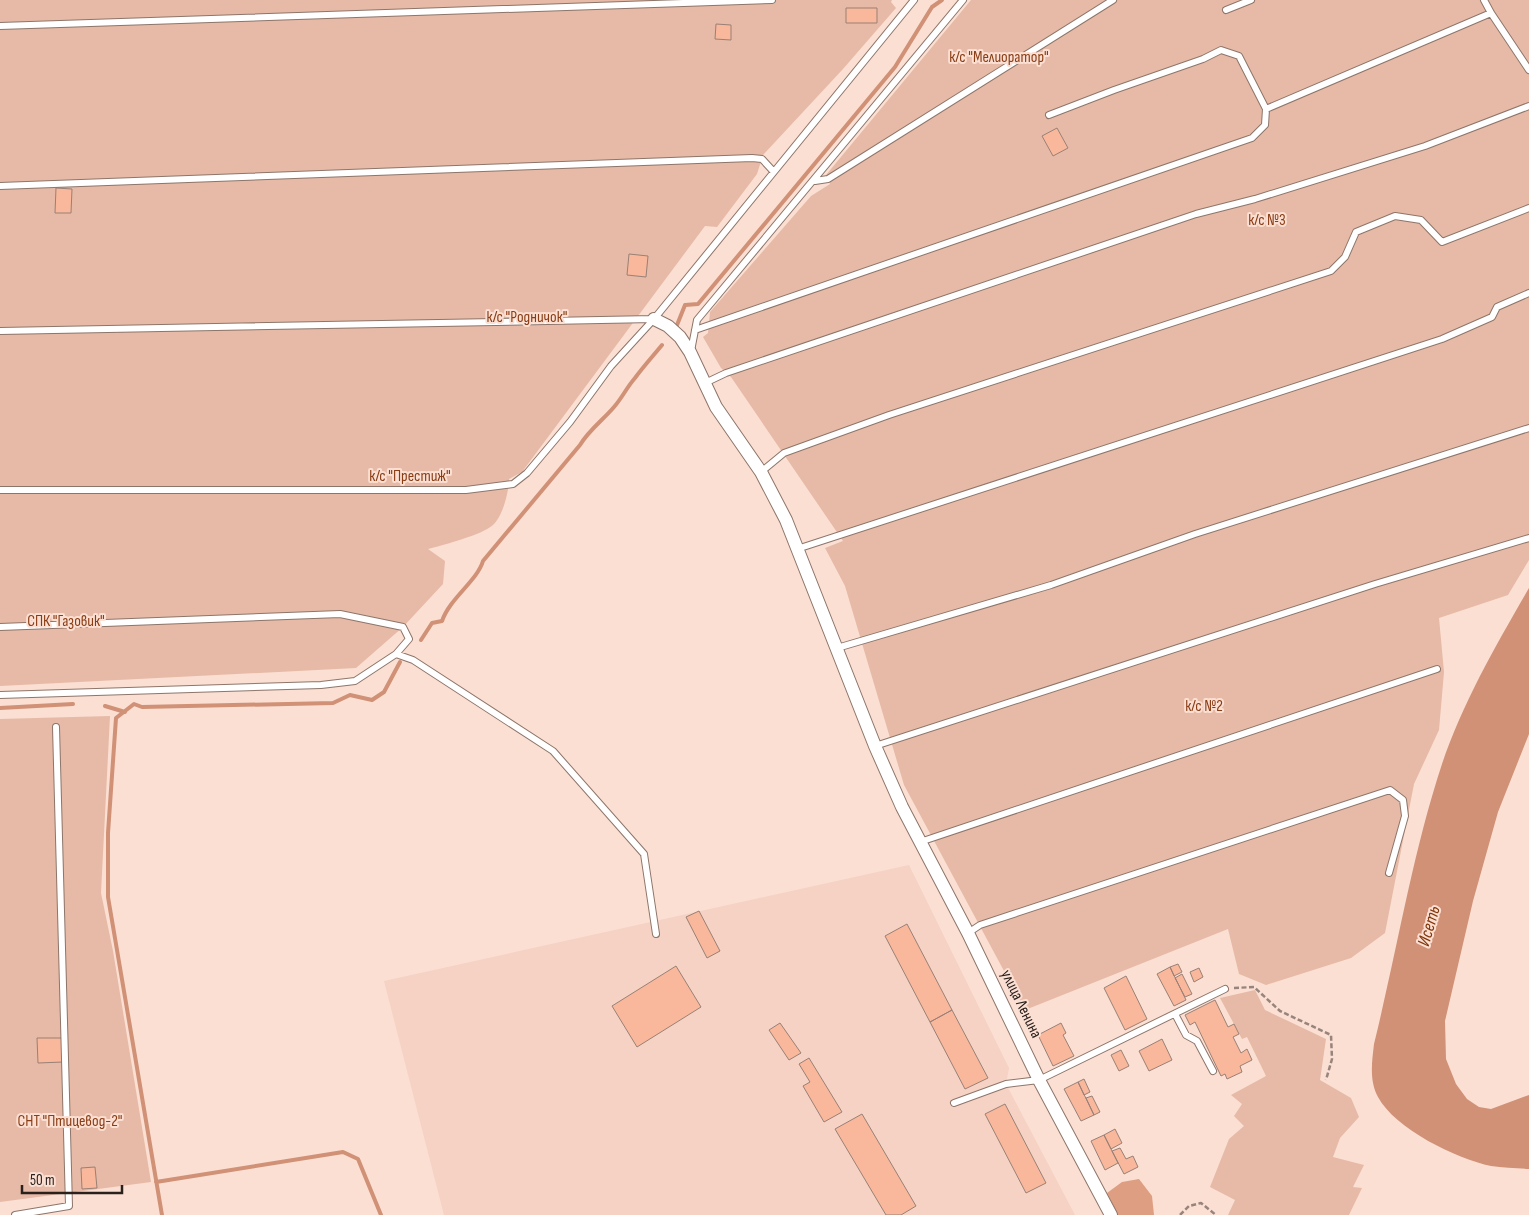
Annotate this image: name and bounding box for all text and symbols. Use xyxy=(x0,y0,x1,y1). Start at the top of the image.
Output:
park label: к/с "Мелиоратор" xyxy=(949,48,1049,67)
park label: к/с №3 xyxy=(1248,211,1286,230)
park label: к/с "Родничок" xyxy=(487,308,567,327)
park label: к/с "Престиж" xyxy=(369,467,451,486)
park label: СПК "Газовик" xyxy=(27,612,105,631)
park label: к/с №2 xyxy=(1185,697,1223,716)
water label: Исеть xyxy=(1413,903,1445,949)
street label: улица Ленина xyxy=(996,967,1046,1041)
park label: СНТ "Птицевод-2" xyxy=(18,1112,122,1131)
scale bar xyxy=(22,1162,122,1194)
text: 50 m xyxy=(30,1171,55,1190)

